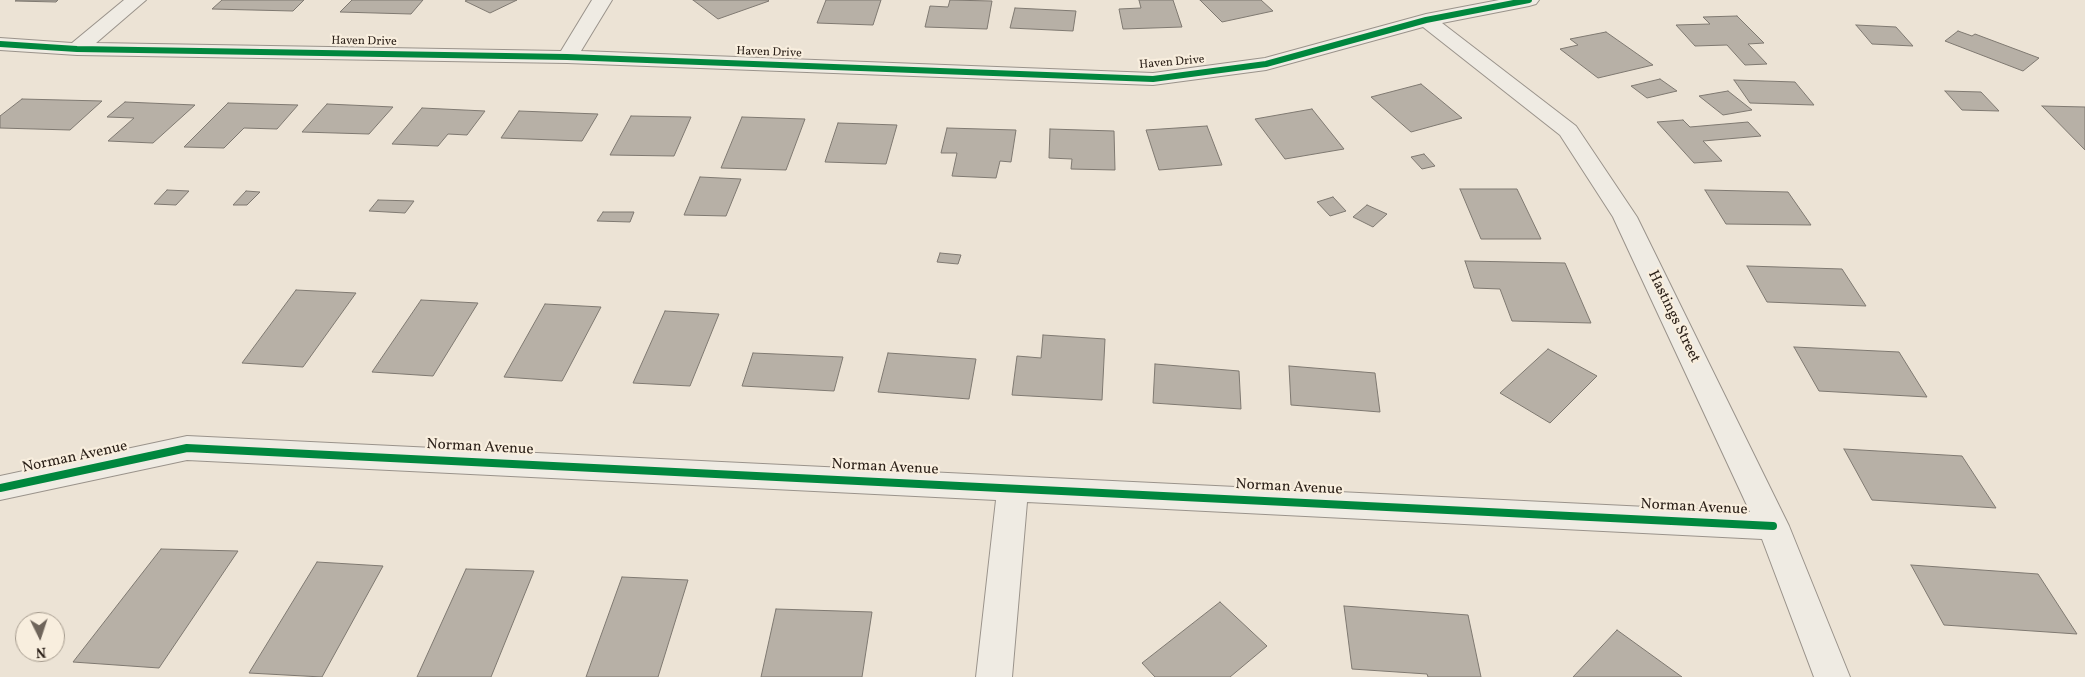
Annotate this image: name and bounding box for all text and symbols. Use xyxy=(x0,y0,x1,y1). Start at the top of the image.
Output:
street label: Haven Drive xyxy=(331,34,397,50)
street label: Haven Drive xyxy=(736,45,802,61)
street label: Haven Drive xyxy=(1139,53,1205,73)
street label: Hastings Street xyxy=(1643,268,1703,366)
street label: Norman Avenue xyxy=(426,436,534,460)
street label: Norman Avenue xyxy=(21,438,129,478)
street label: Norman Avenue xyxy=(831,456,939,480)
street label: Norman Avenue xyxy=(1235,476,1343,500)
street label: Norman Avenue xyxy=(1640,496,1748,520)
north arrow xyxy=(15,612,65,662)
text: N xyxy=(35,642,47,661)

